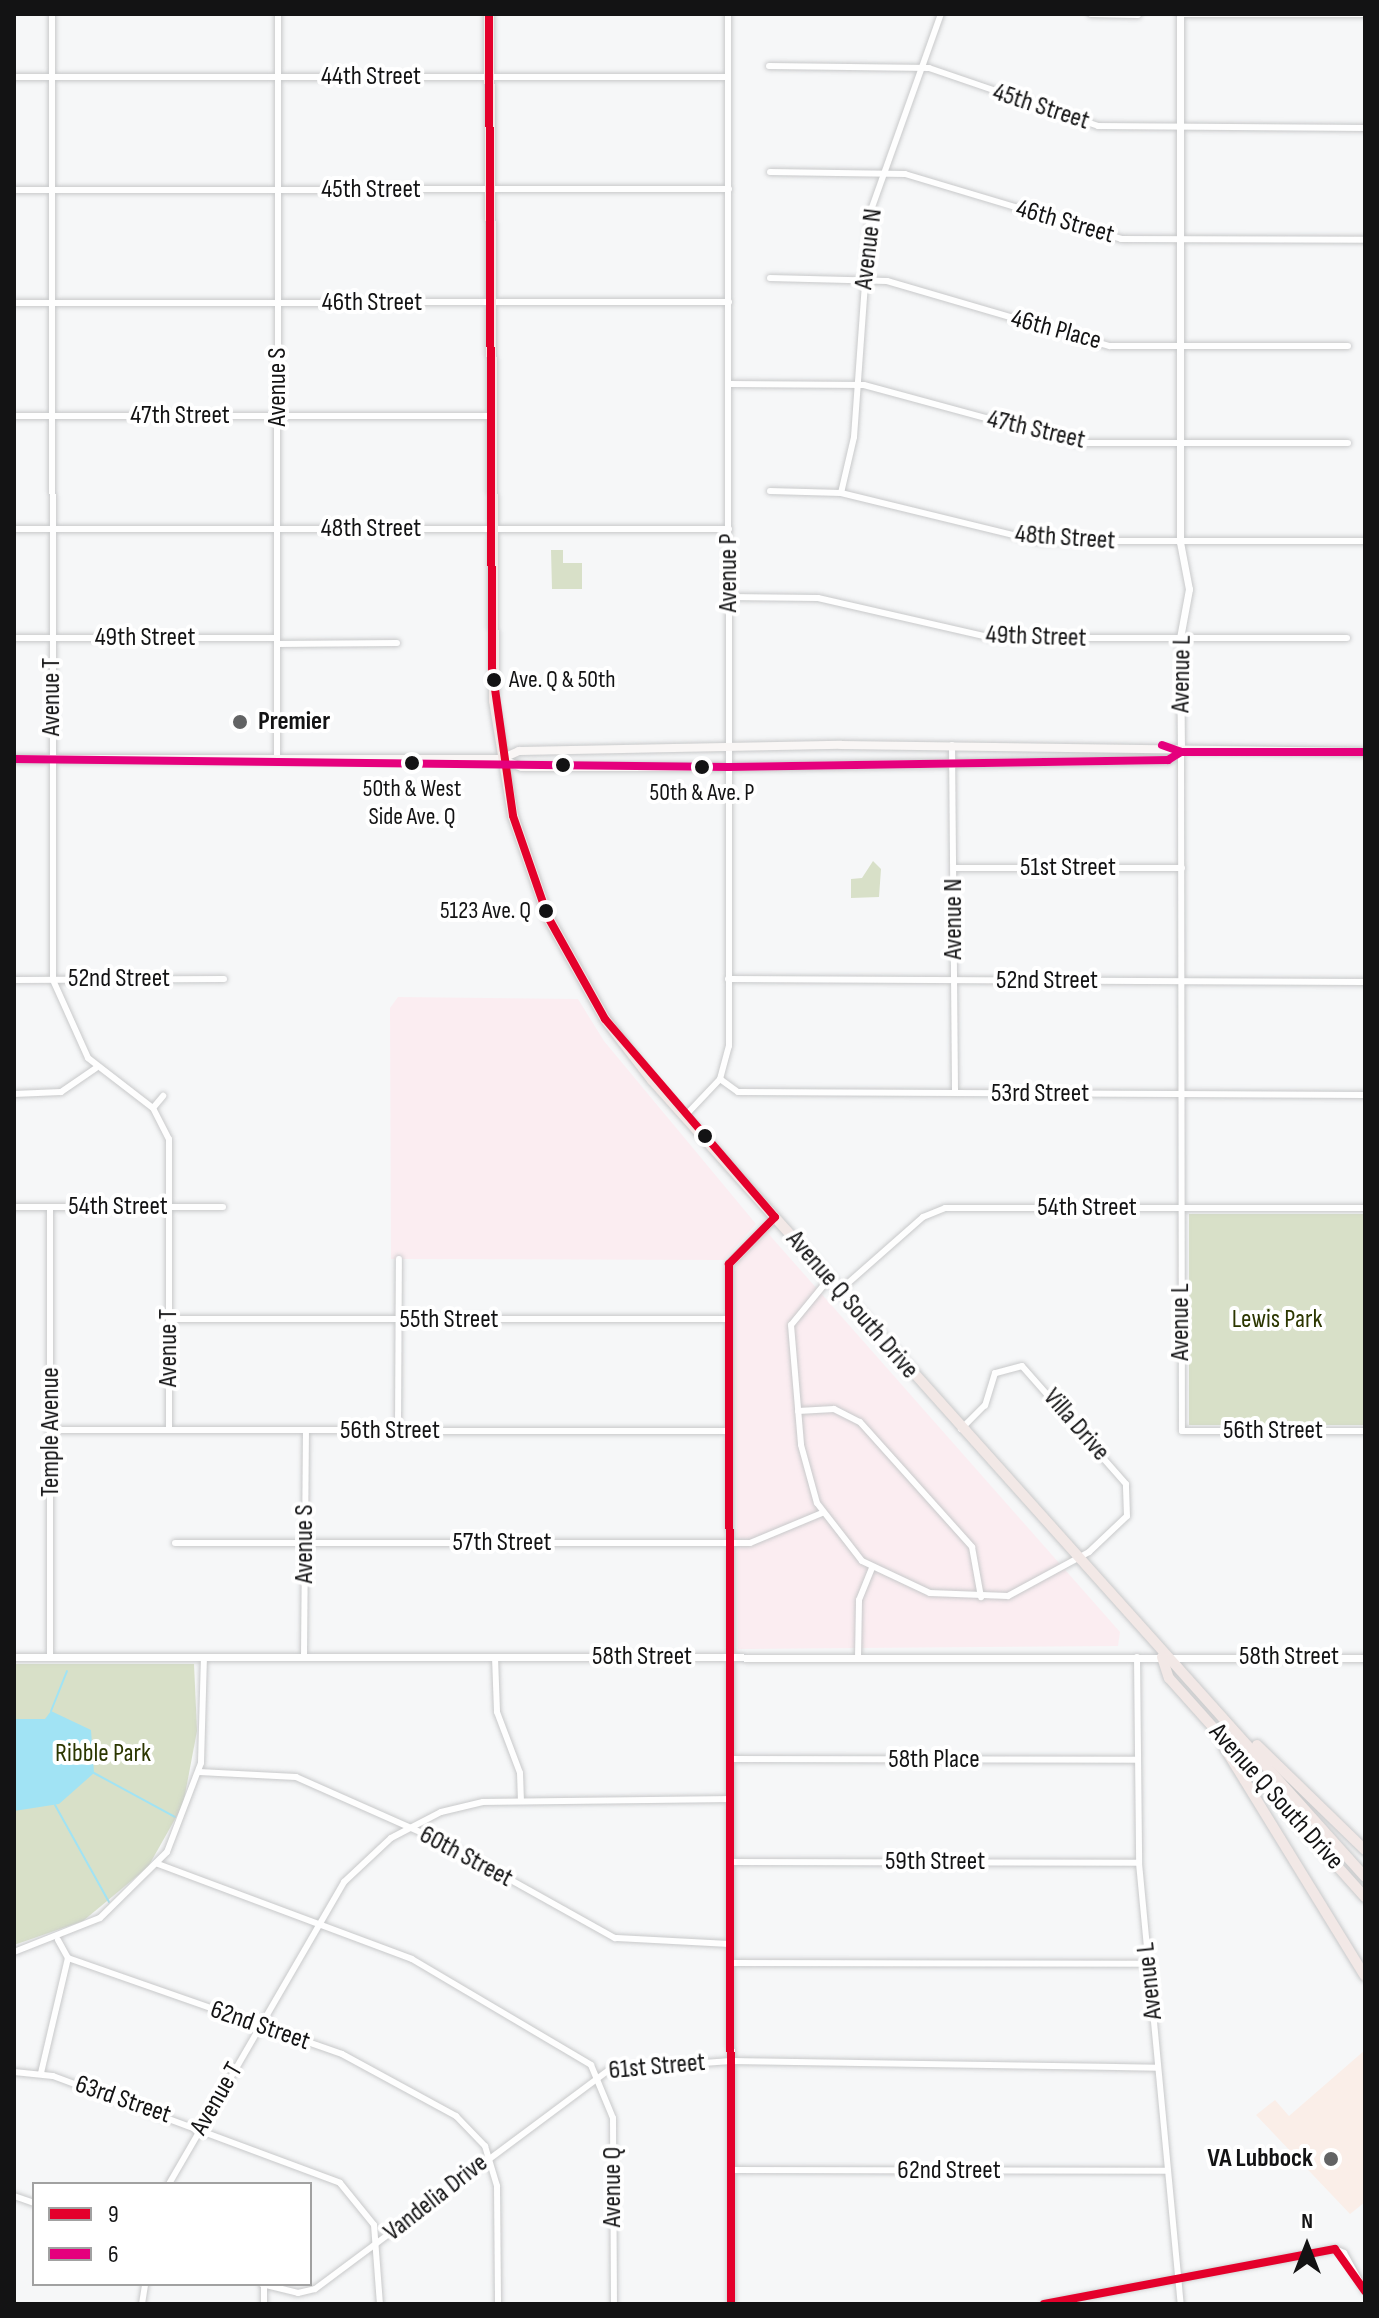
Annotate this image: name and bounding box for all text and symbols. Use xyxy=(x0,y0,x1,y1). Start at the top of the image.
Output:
street label: 44th Street xyxy=(321,61,421,93)
street label: 45th Street xyxy=(989,77,1093,137)
street label: 45th Street xyxy=(321,174,421,206)
street label: 46th Street xyxy=(1012,193,1118,251)
street label: Avenue N xyxy=(849,207,889,291)
street label: 46th Street xyxy=(322,287,422,319)
street label: 46th Place xyxy=(1008,303,1104,357)
street label: Avenue S xyxy=(262,348,294,426)
street label: 47th Street xyxy=(130,400,230,432)
street label: 47th Street xyxy=(984,404,1088,456)
street label: 48th Street xyxy=(321,513,421,545)
street label: 48th Street xyxy=(1014,519,1116,557)
street label: Avenue P xyxy=(713,534,745,612)
street label: 49th Street xyxy=(985,620,1087,654)
street label: 49th Street xyxy=(95,622,195,654)
street label: Avenue L xyxy=(1166,635,1198,713)
street label: Avenue T xyxy=(36,658,68,736)
place label: Ave. Q & 50th xyxy=(509,666,616,694)
marker: Ave. Q & 50th xyxy=(486,672,502,688)
place label: Premier xyxy=(258,706,330,738)
marker: Premier xyxy=(229,711,251,733)
marker: 50th & West Side Ave. Q xyxy=(404,755,420,771)
unlabelled marker xyxy=(555,757,571,773)
marker: 50th & Ave. P xyxy=(694,759,710,775)
place label: 50th & West Side Ave. Q xyxy=(363,775,461,831)
place label: 50th & Ave. P xyxy=(650,779,754,807)
street label: 51st Street xyxy=(1020,852,1116,884)
street label: Avenue N xyxy=(938,879,970,959)
place label: 5123 Ave. Q xyxy=(440,897,531,925)
marker: 5123 Ave. Q xyxy=(538,903,554,919)
street label: 52nd Street xyxy=(68,963,170,995)
street label: 52nd Street xyxy=(996,965,1098,997)
street label: 53rd Street xyxy=(991,1078,1089,1110)
unlabelled marker xyxy=(697,1128,713,1144)
street label: 54th Street xyxy=(68,1191,168,1223)
street label: 54th Street xyxy=(1037,1192,1137,1224)
street label: Avenue Q South Drive xyxy=(779,1225,925,1385)
street label: Avenue L xyxy=(1165,1283,1197,1361)
street label: 55th Street xyxy=(400,1304,498,1336)
park label: Lewis Park xyxy=(1232,1304,1322,1336)
street label: Avenue T xyxy=(153,1309,185,1387)
street label: Temple Avenue xyxy=(35,1367,67,1497)
street label: Villa Drive xyxy=(1036,1382,1116,1468)
street label: 56th Street xyxy=(340,1415,440,1447)
street label: 56th Street xyxy=(1223,1415,1323,1447)
street label: Avenue S xyxy=(289,1505,321,1583)
street label: 57th Street xyxy=(452,1527,552,1559)
street label: 58th Street xyxy=(592,1641,692,1673)
street label: 58th Street xyxy=(1239,1641,1339,1673)
street label: Avenue Q South Drive xyxy=(1202,1717,1350,1877)
park label: Ribble Park xyxy=(55,1738,151,1770)
street label: 58th Place xyxy=(888,1744,980,1776)
street label: 60th Street xyxy=(414,1820,518,1894)
street label: 59th Street xyxy=(885,1846,985,1878)
street label: Avenue L xyxy=(1130,1941,1170,2021)
street label: 62nd Street xyxy=(206,1994,314,2058)
street label: 61st Street xyxy=(607,2047,707,2087)
street label: Avenue T xyxy=(184,2057,250,2141)
street label: 63rd Street xyxy=(71,2069,175,2131)
place label: VA Lubbock xyxy=(1207,2143,1313,2175)
street label: Avenue Q xyxy=(597,2147,629,2227)
street label: Vandelia Drive xyxy=(378,2148,494,2248)
marker: VA Lubbock xyxy=(1320,2148,1342,2170)
street label: 62nd Street xyxy=(897,2155,1001,2187)
legend xyxy=(32,2182,312,2286)
text: 9 xyxy=(108,2200,119,2229)
north arrow xyxy=(1267,2206,1347,2286)
text: N xyxy=(1301,2208,1313,2235)
text: 6 xyxy=(108,2240,119,2269)

